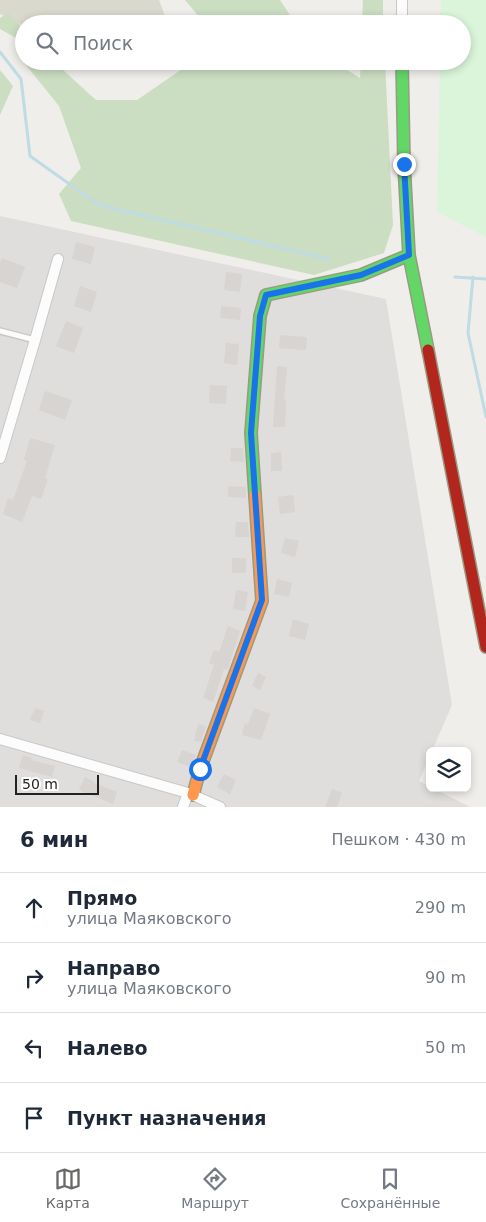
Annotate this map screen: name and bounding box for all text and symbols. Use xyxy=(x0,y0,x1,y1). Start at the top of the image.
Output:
search box xyxy=(15,15,471,70)
icon: search xyxy=(33,29,61,57)
text: Поиск xyxy=(73,32,133,54)
route end xyxy=(393,153,416,176)
map controls xyxy=(426,747,471,792)
button: layers xyxy=(426,747,471,792)
route start xyxy=(189,758,212,781)
scale bar xyxy=(15,772,99,795)
text: 50 m xyxy=(22,776,58,792)
text: 6 мин xyxy=(20,828,88,852)
text: Пешком · 430 m xyxy=(331,830,466,849)
text: Прямо xyxy=(67,887,137,909)
icon: ahead xyxy=(20,894,48,922)
text: 290 m xyxy=(415,898,466,917)
text: улица Маяковского xyxy=(67,909,231,928)
text: Направо xyxy=(67,957,160,979)
icon: right xyxy=(20,964,48,992)
text: 90 m xyxy=(425,968,466,987)
text: улица Маяковского xyxy=(67,979,231,998)
icon: left xyxy=(20,1034,48,1062)
text: Налево xyxy=(67,1037,148,1059)
text: 50 m xyxy=(425,1038,466,1057)
icon: arrive xyxy=(20,1104,48,1132)
text: Пункт назначения xyxy=(67,1107,266,1129)
tab: Карта xyxy=(46,1165,90,1211)
tab: Маршрут xyxy=(181,1165,249,1211)
tab: Сохранённые xyxy=(340,1165,440,1211)

